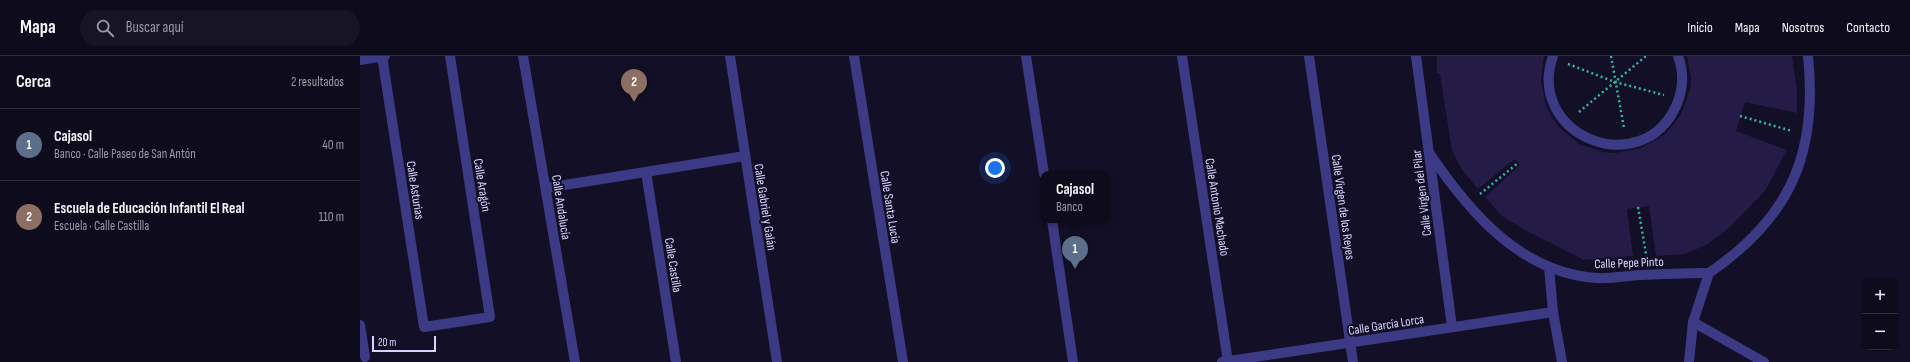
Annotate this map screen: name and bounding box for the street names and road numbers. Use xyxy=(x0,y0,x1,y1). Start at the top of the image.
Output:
street label: Calle Virgen del Pilar xyxy=(1409,148,1435,237)
street label: Calle Virgen de los Reyes xyxy=(1328,154,1358,261)
street label: Calle Aragón xyxy=(470,157,494,213)
street label: Calle Antonio Machado xyxy=(1201,157,1233,257)
street label: Calle Asturias xyxy=(403,160,428,221)
street label: Calle Gabriel y Galán xyxy=(750,163,780,252)
street label: Calle Santa Lucía xyxy=(876,170,904,245)
street label: Calle Andalucía xyxy=(548,174,574,241)
street label: Calle Castilla xyxy=(661,237,685,294)
street label: Calle Pepe Pinto xyxy=(1594,254,1664,272)
street label: Calle García Lorca xyxy=(1347,311,1425,339)

